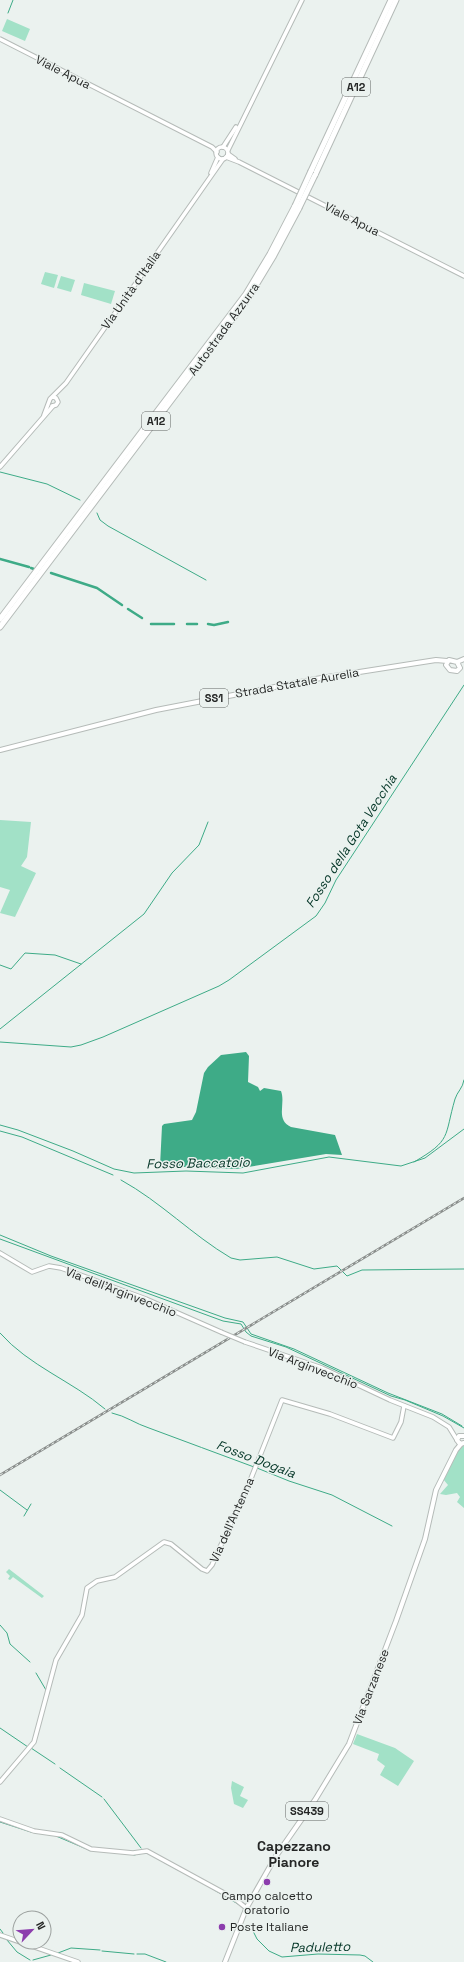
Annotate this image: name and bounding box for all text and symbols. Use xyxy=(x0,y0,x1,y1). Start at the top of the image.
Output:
street label: Viale Apua xyxy=(33,51,93,93)
road number: A12 xyxy=(342,78,370,96)
street label: Viale Apua xyxy=(322,198,382,240)
street label: Via Unità d'Italia xyxy=(98,247,164,333)
street label: Autostrada Azzurra xyxy=(185,279,263,379)
road number: A12 xyxy=(142,412,170,430)
street label: Strada Statale Aurelia xyxy=(234,664,360,702)
road number: SS1 xyxy=(200,689,228,707)
water label: Fosso della Gota Vecchia xyxy=(301,771,401,911)
water label: Fosso Baccatoio xyxy=(146,1154,251,1172)
street label: Via dell'Arginvecchio xyxy=(63,1263,179,1321)
street label: Via Arginvecchio xyxy=(266,1343,360,1393)
water label: Fosso Dogaia xyxy=(214,1436,298,1482)
street label: Via dell'Antenna xyxy=(206,1475,258,1565)
street label: Via Sarzanese xyxy=(349,1647,393,1727)
road number: SS439 xyxy=(286,1802,328,1820)
district label: Capezzano Pianore xyxy=(257,1837,331,1871)
marker: Campo calcetto oratorio xyxy=(262,1877,272,1887)
place label: Campo calcetto oratorio xyxy=(221,1888,313,1918)
north arrow xyxy=(12,1910,52,1950)
text: N xyxy=(33,1919,49,1932)
place label: Poste Italiane xyxy=(230,1919,309,1935)
marker: Poste Italiane xyxy=(217,1922,227,1932)
water label: Paduletto xyxy=(290,1938,351,1956)

